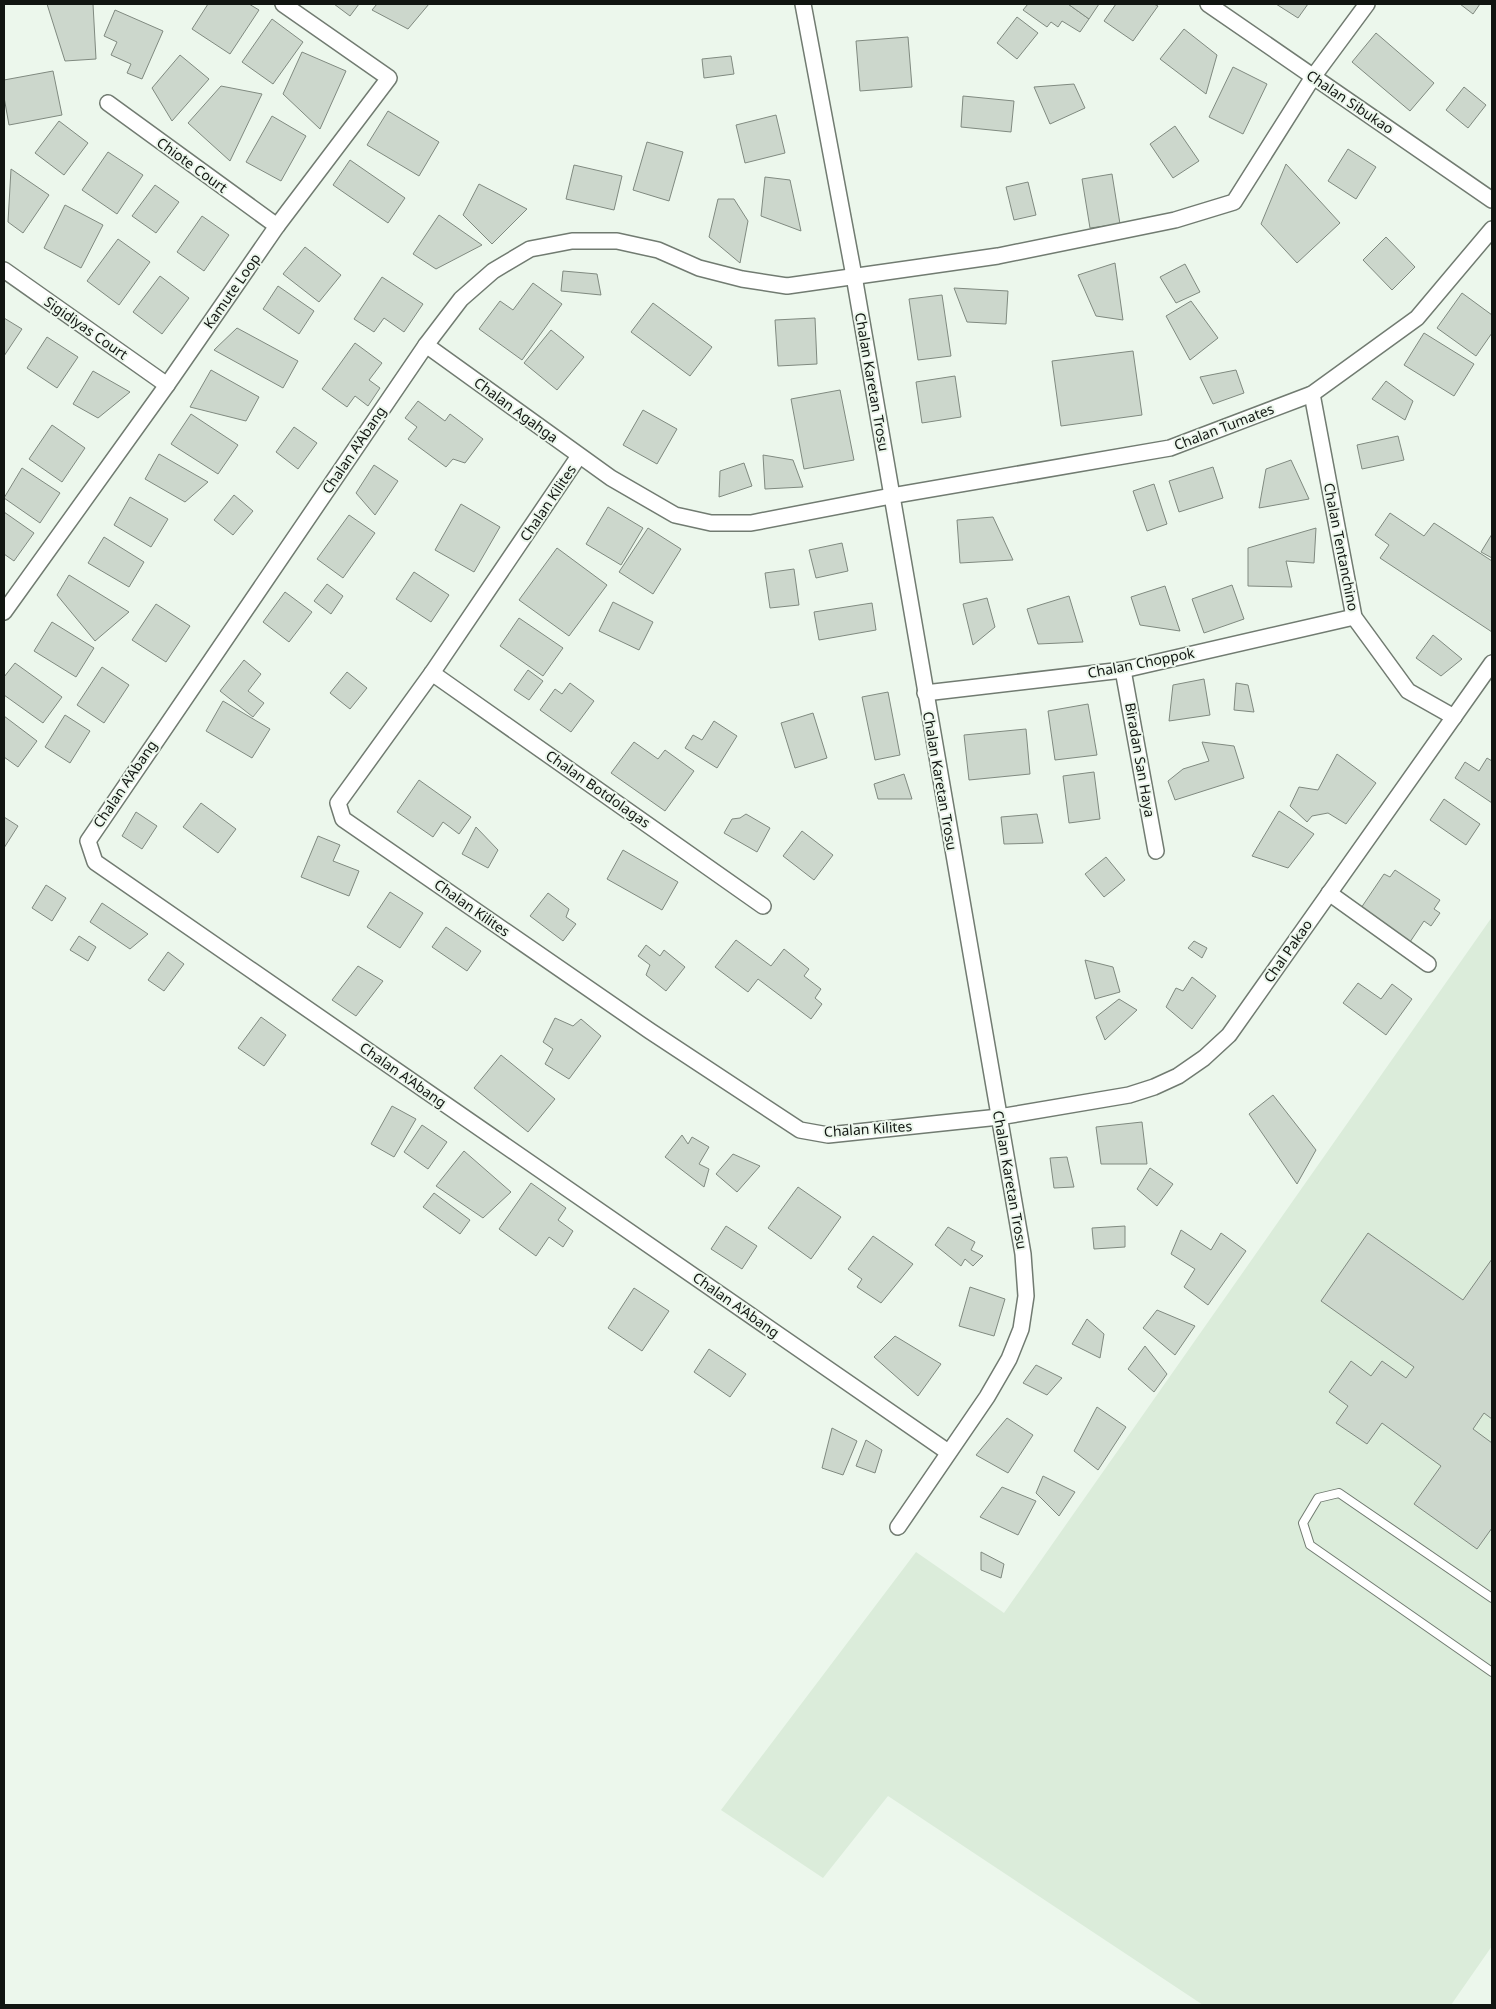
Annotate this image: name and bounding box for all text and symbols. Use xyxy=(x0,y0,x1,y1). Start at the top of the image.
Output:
street label: Chalan Sibukao xyxy=(1303,65,1398,138)
street label: Chiote Court xyxy=(153,133,231,197)
street label: Kamute Loop xyxy=(199,249,265,332)
street label: Sigidiyas Court xyxy=(41,292,132,363)
street label: Chalan Karetan Trosu xyxy=(851,311,894,453)
street label: Chalan Agahga xyxy=(470,373,562,447)
street label: Chalan Tumates xyxy=(1171,399,1277,454)
street label: Chalan A'Abang xyxy=(317,402,390,497)
street label: Chalan Kilites xyxy=(515,461,580,545)
street label: Chalan Tentanchino xyxy=(1320,481,1363,613)
street label: Chalan Choppok xyxy=(1086,643,1196,682)
street label: Biradan San Haya xyxy=(1121,701,1160,819)
street label: Chalan Karetan Trosu xyxy=(919,710,962,852)
street label: Chalan A'Abang xyxy=(88,736,161,831)
street label: Chalan Botdolagas xyxy=(542,745,655,832)
street label: Chalan Kilites xyxy=(431,874,514,941)
street label: Chal Pakao xyxy=(1259,915,1316,986)
street label: Chalan A'Abang xyxy=(356,1038,450,1112)
street label: Chalan Karetan Trosu xyxy=(989,1109,1032,1251)
street label: Chalan Kilites xyxy=(823,1116,913,1141)
street label: Chalan A'Abang xyxy=(689,1268,783,1342)

